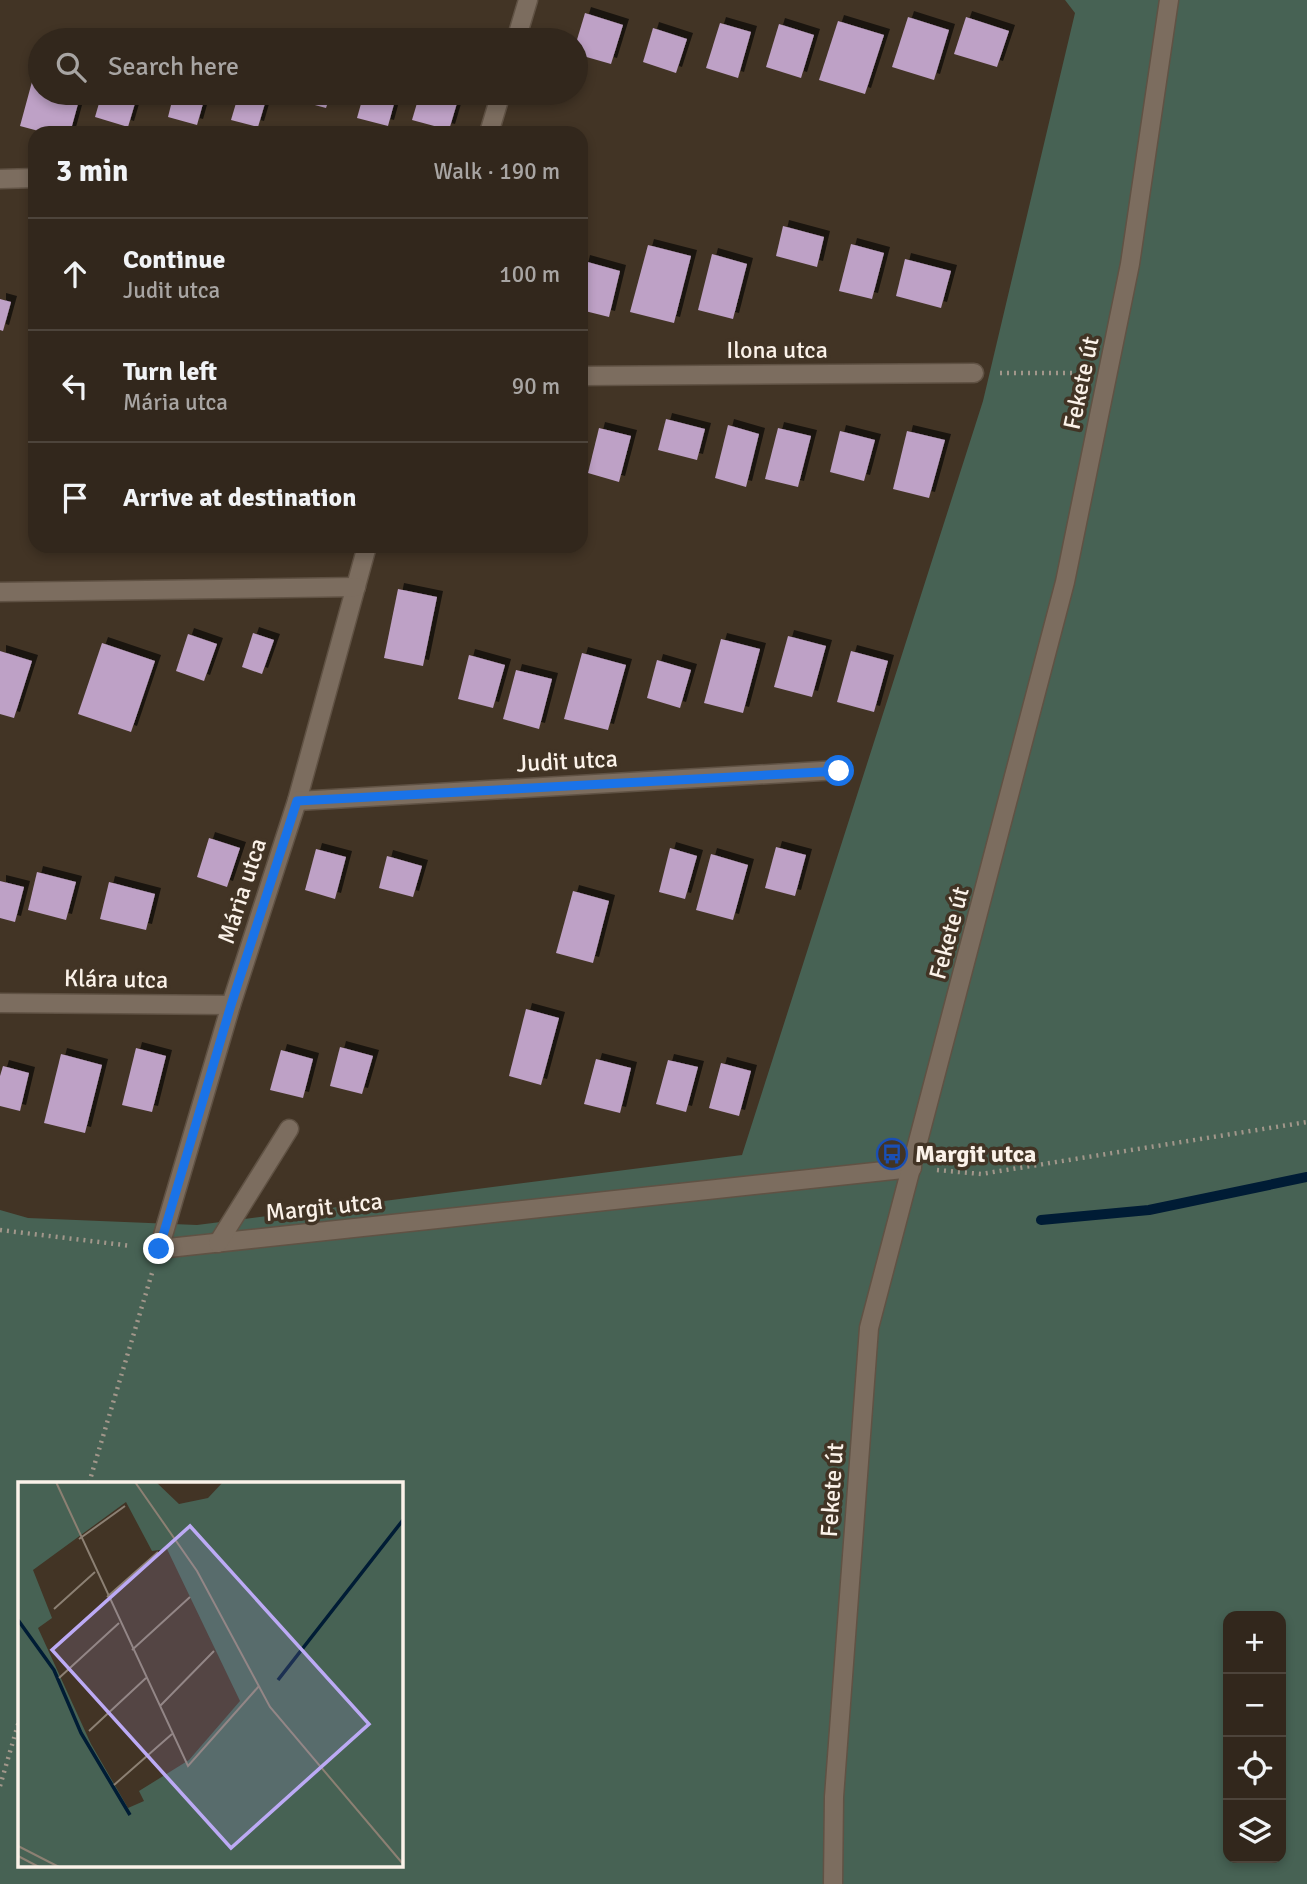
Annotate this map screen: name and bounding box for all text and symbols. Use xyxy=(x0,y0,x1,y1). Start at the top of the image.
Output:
search box xyxy=(28,28,588,105)
icon: search xyxy=(52,48,90,86)
text: Search here xyxy=(108,51,239,83)
text: 3 min xyxy=(56,153,128,190)
text: Walk · 190 m xyxy=(434,157,560,186)
text: Continue xyxy=(123,244,225,276)
icon: ahead xyxy=(56,255,94,293)
text: 100 m xyxy=(499,260,560,289)
text: Judit utca xyxy=(123,276,220,305)
street label: Fekete út xyxy=(1057,334,1105,432)
street label: Ilona utca xyxy=(726,335,828,365)
text: Turn left xyxy=(123,356,217,388)
icon: left xyxy=(56,367,94,405)
text: 90 m xyxy=(512,372,560,401)
text: Mária utca xyxy=(123,388,228,417)
icon: arrive xyxy=(56,479,94,517)
text: Arrive at destination xyxy=(123,482,356,514)
street label: Judit utca xyxy=(516,743,618,779)
route start xyxy=(823,755,854,786)
street label: Mária utca xyxy=(211,834,273,948)
street label: Fekete út xyxy=(922,884,976,982)
street label: Klára utca xyxy=(64,963,168,995)
bus stop icon: Margit utca xyxy=(875,1137,909,1171)
place label: Margit utca xyxy=(915,1139,1036,1169)
street label: Margit utca xyxy=(264,1186,384,1228)
route end xyxy=(143,1233,174,1264)
street label: Fekete út xyxy=(814,1442,850,1538)
inset map xyxy=(18,1482,402,1867)
map controls xyxy=(1223,1611,1286,1863)
button: + xyxy=(1223,1611,1286,1674)
button: − xyxy=(1223,1674,1286,1737)
button: locate xyxy=(1223,1737,1286,1800)
button: layers xyxy=(1223,1800,1286,1863)

